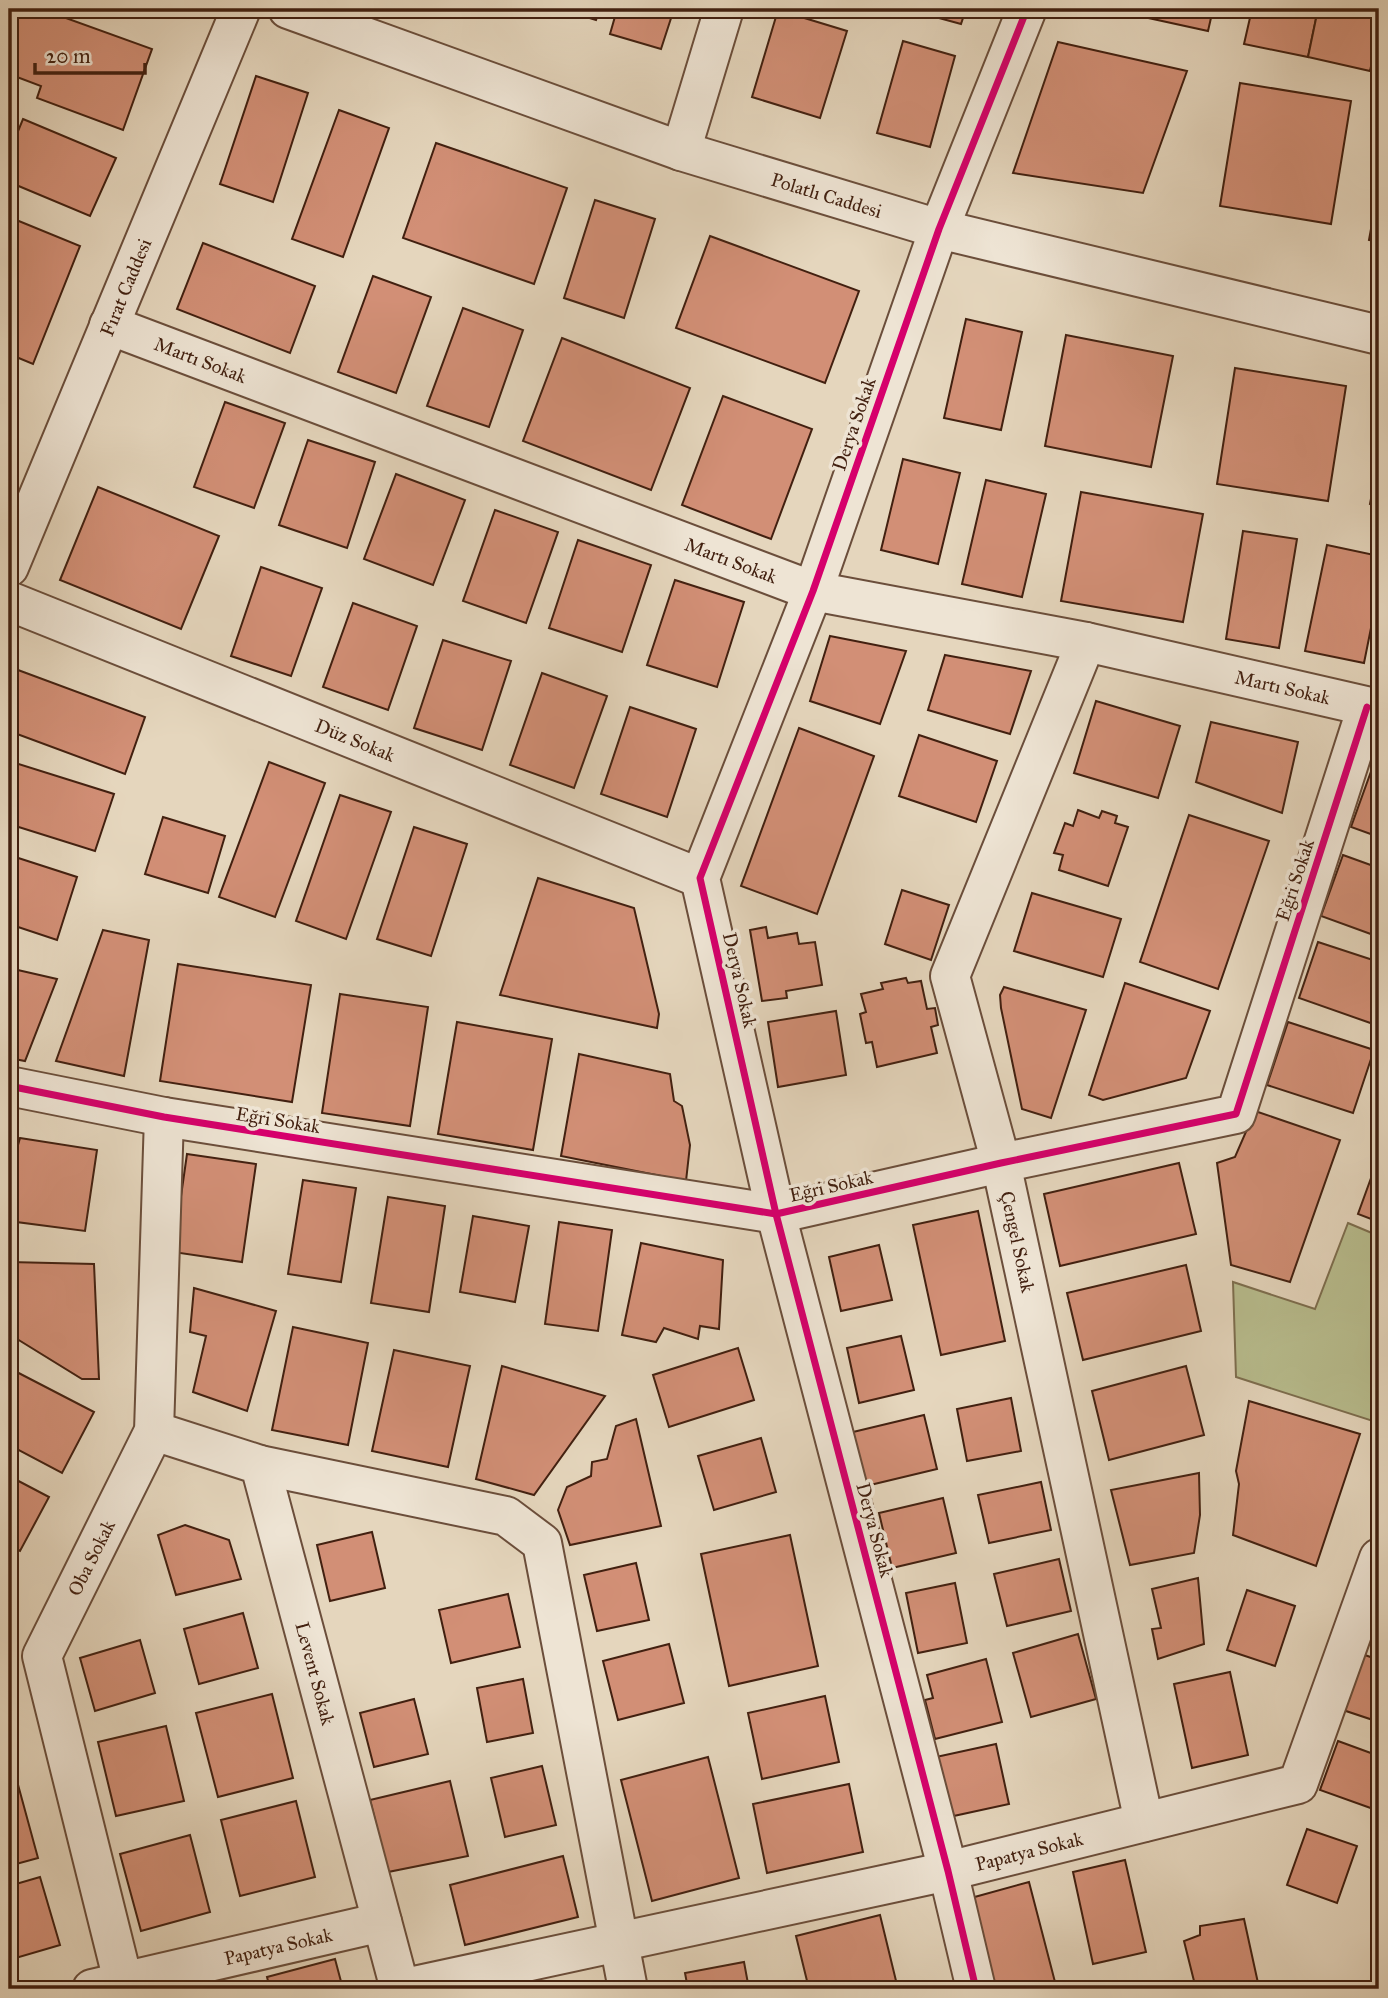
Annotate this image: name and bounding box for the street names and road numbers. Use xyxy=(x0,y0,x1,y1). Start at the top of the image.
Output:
street label: Polatlı Caddesi xyxy=(768,167,885,223)
street label: Fırat Caddesi xyxy=(95,235,156,340)
street label: Martı Sokak xyxy=(151,332,250,388)
street label: Derya Sokak xyxy=(827,374,881,474)
street label: Martı Sokak xyxy=(682,532,781,588)
street label: Martı Sokak xyxy=(1233,665,1333,709)
street label: Düz Sokak xyxy=(312,713,399,766)
street label: Eğri Sokak xyxy=(1271,836,1320,924)
street label: Derya Sokak xyxy=(718,930,762,1030)
street label: Eğri Sokak xyxy=(234,1102,322,1139)
street label: Eğri Sokak xyxy=(787,1165,875,1208)
street label: Çengel Sokak xyxy=(996,1189,1040,1295)
street label: Derya Sokak xyxy=(851,1480,899,1580)
street label: Oba Sokak xyxy=(62,1516,120,1600)
street label: Levent Sokak xyxy=(291,1619,341,1728)
street label: Papatya Sokak xyxy=(973,1826,1085,1875)
street label: Papatya Sokak xyxy=(222,1922,334,1970)

